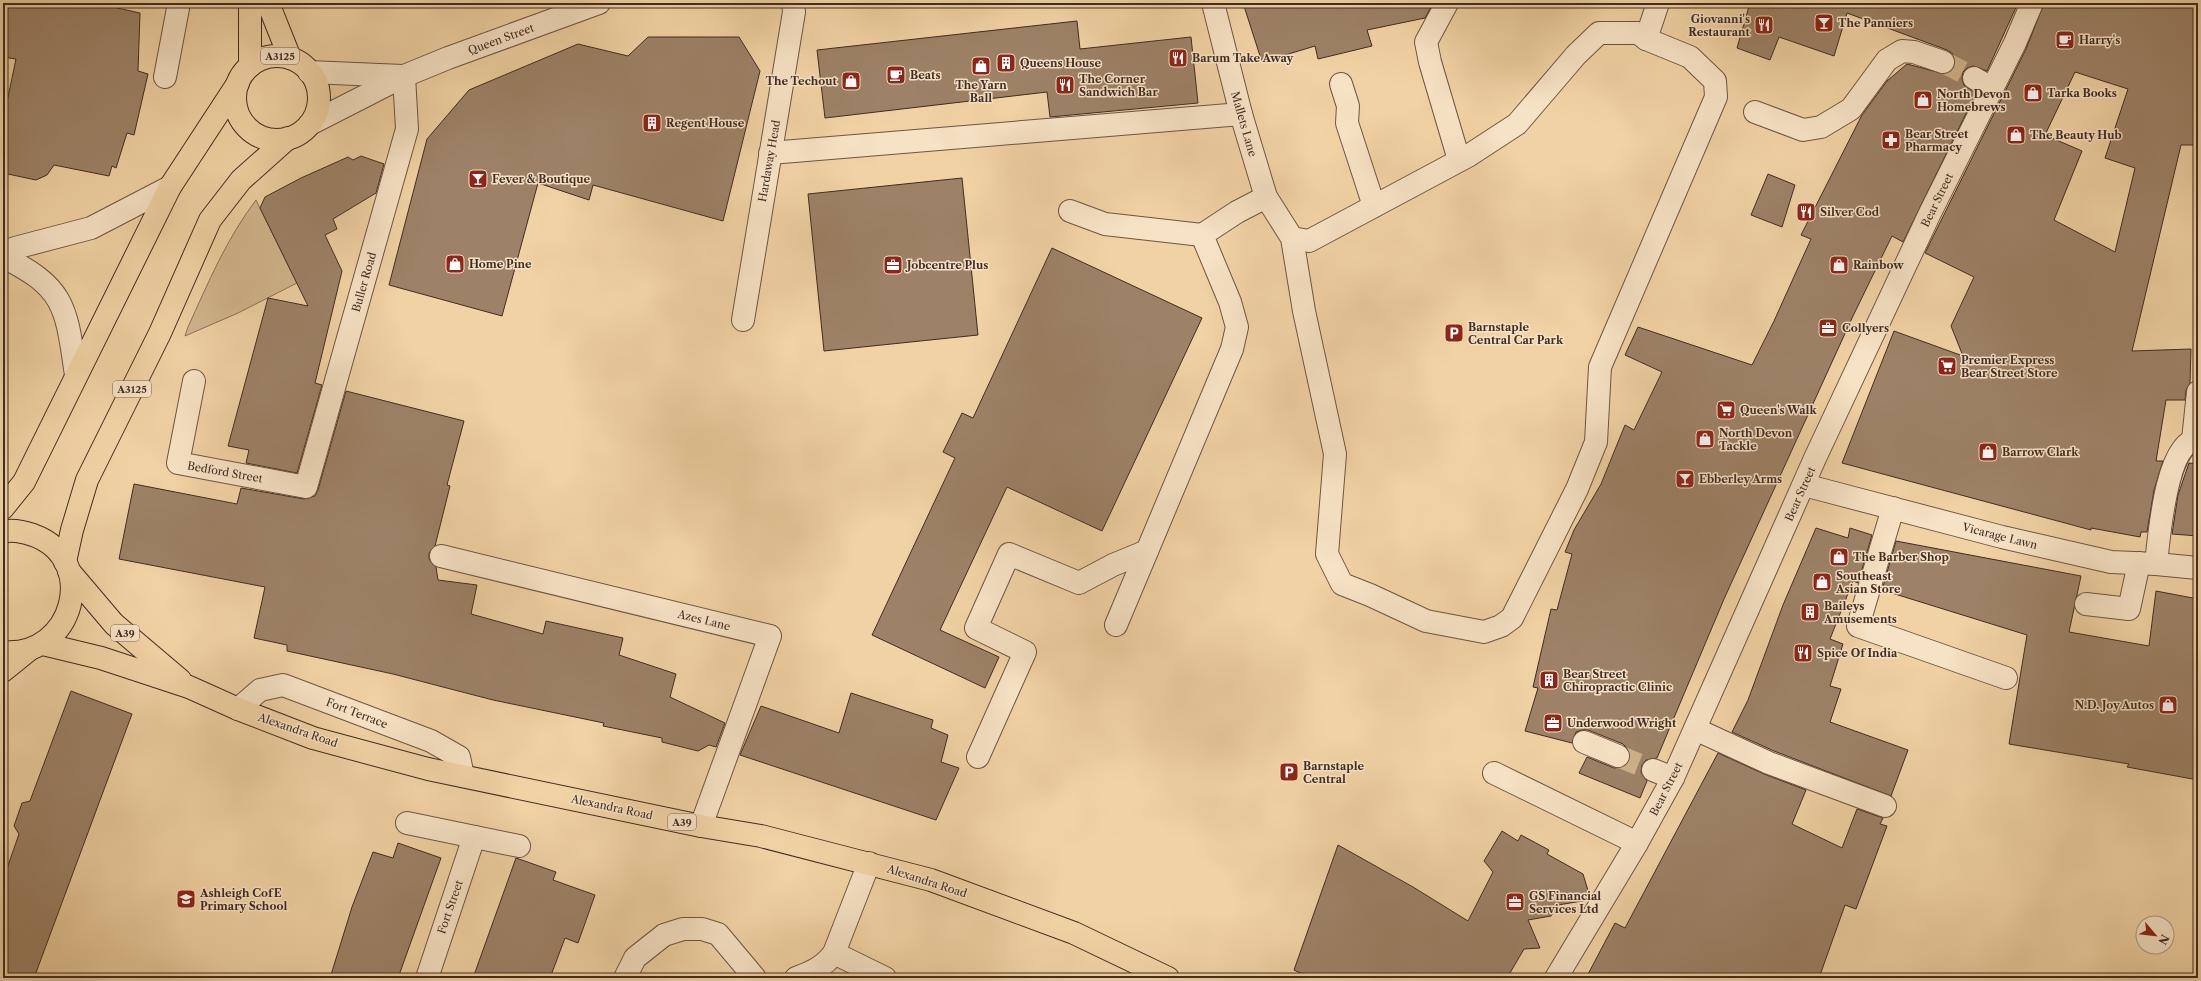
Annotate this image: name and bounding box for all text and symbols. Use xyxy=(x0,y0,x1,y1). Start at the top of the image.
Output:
place label: Giovanni's Restaurant xyxy=(1688,12,1751,39)
bar icon: The Panniers xyxy=(1813,12,1835,34)
restaurant icon: Giovanni's Restaurant xyxy=(1753,14,1775,36)
place label: The Panniers xyxy=(1838,16,1913,30)
street label: Queen Street xyxy=(466,21,536,57)
cafe icon: Harry's xyxy=(2054,29,2076,51)
place label: Harry's xyxy=(2079,33,2120,47)
restaurant icon: Barum Take Away xyxy=(1167,47,1189,69)
road number: A3125 xyxy=(261,48,299,64)
place label: Barum Take Away xyxy=(1192,51,1294,65)
building icon: Queens House xyxy=(995,52,1017,74)
shop icon: The Yarn Ball xyxy=(970,55,992,77)
place label: Queens House xyxy=(1020,56,1101,70)
cafe icon: Beats xyxy=(885,64,907,86)
place label: Beats xyxy=(910,68,941,82)
shop icon: The Techout xyxy=(840,70,862,92)
place label: The Corner Sandwich Bar xyxy=(1079,72,1158,99)
place label: The Techout xyxy=(766,74,838,88)
restaurant icon: The Corner Sandwich Bar xyxy=(1054,74,1076,96)
place label: The Yarn Ball xyxy=(955,78,1007,105)
shop icon: Tarka Books xyxy=(2022,82,2044,104)
place label: Tarka Books xyxy=(2047,86,2117,100)
place label: North Devon Homebrews xyxy=(1937,87,2011,114)
shop icon: North Devon Homebrews xyxy=(1912,89,1934,111)
street label: Mallets Lane xyxy=(1228,90,1260,158)
building icon: Regent House xyxy=(641,112,663,134)
place label: Regent House xyxy=(666,116,745,130)
street label: Hardaway Head xyxy=(755,119,783,203)
shop icon: The Beauty Hub xyxy=(2005,124,2027,146)
place label: Bear Street Pharmacy xyxy=(1905,127,1969,154)
place label: The Beauty Hub xyxy=(2030,128,2122,142)
pharmacy icon: Bear Street Pharmacy xyxy=(1880,129,1902,151)
bar icon: Fever & Boutique xyxy=(467,168,489,190)
street label: Bear Street xyxy=(1918,171,1956,229)
place label: Fever & Boutique xyxy=(492,172,591,186)
restaurant icon: Silver Cod xyxy=(1795,201,1817,223)
place label: Silver Cod xyxy=(1820,205,1880,219)
street label: Buller Road xyxy=(349,250,379,314)
shop icon: Home Pine xyxy=(444,253,466,275)
office icon: Jobcentre Plus xyxy=(882,254,904,276)
shop icon: Rainbow xyxy=(1828,254,1850,276)
place label: Home Pine xyxy=(469,257,532,271)
place label: Jobcentre Plus xyxy=(905,258,988,272)
place label: Rainbow xyxy=(1853,258,1904,272)
office icon: Collyers xyxy=(1817,317,1839,339)
place label: Barnstaple Central Car Park xyxy=(1468,320,1564,347)
place label: Collyers xyxy=(1842,321,1889,335)
parking icon: Barnstaple Central Car Park xyxy=(1443,322,1465,344)
place label: Premier Express Bear Street Store xyxy=(1961,353,2058,380)
supermarket icon: Premier Express Bear Street Store xyxy=(1936,355,1958,377)
road number: A3125 xyxy=(113,381,151,397)
supermarket icon: Queen's Walk xyxy=(1715,399,1737,421)
place label: Queen's Walk xyxy=(1740,403,1817,417)
place label: North Devon Tackle xyxy=(1719,426,1793,453)
shop icon: North Devon Tackle xyxy=(1694,428,1716,450)
shop icon: Barrow Clark xyxy=(1977,441,1999,463)
place label: Barrow Clark xyxy=(2002,445,2079,459)
street label: Bedford Street xyxy=(186,458,264,486)
street label: Bear Street xyxy=(1782,464,1818,523)
bar icon: Ebberley Arms xyxy=(1674,468,1696,490)
place label: Ebberley Arms xyxy=(1699,472,1782,486)
street label: Vicarage Lawn xyxy=(1960,520,2039,552)
shop icon: The Barber Shop xyxy=(1828,546,1850,568)
place label: The Barber Shop xyxy=(1853,550,1949,564)
place label: Southeast Asian Store xyxy=(1835,569,1901,596)
shop icon: Southeast Asian Store xyxy=(1811,571,1833,593)
place label: Baileys Amusements xyxy=(1823,599,1897,626)
building icon: Baileys Amusements xyxy=(1799,601,1821,623)
street label: Azes Lane xyxy=(675,606,732,633)
road number: A39 xyxy=(111,625,139,641)
restaurant icon: Spice Of India xyxy=(1792,642,1814,664)
place label: Spice Of India xyxy=(1817,646,1898,660)
place label: Bear Street Chiropractic Clinic xyxy=(1563,667,1672,694)
building icon: Bear Street Chiropractic Clinic xyxy=(1538,669,1560,691)
shop icon: N.D. Joy Autos xyxy=(2157,694,2179,716)
street label: Fort Terrace xyxy=(324,695,390,731)
place label: N.D. Joy Autos xyxy=(2074,698,2154,712)
street label: Alexandra Road xyxy=(255,709,340,750)
office icon: Underwood Wright xyxy=(1542,712,1564,734)
place label: Underwood Wright xyxy=(1567,716,1677,730)
place label: Barnstaple Central xyxy=(1303,759,1365,786)
street label: Bear Street xyxy=(1647,760,1685,818)
parking icon: Barnstaple Central xyxy=(1278,761,1300,783)
street label: Alexandra Road xyxy=(569,791,654,823)
road number: A39 xyxy=(668,814,696,830)
street label: Alexandra Road xyxy=(884,861,969,901)
street label: Fort Street xyxy=(434,878,466,936)
place label: Ashleigh CofE Primary School xyxy=(199,886,287,913)
school or university icon: Ashleigh CofE Primary School xyxy=(175,888,197,910)
place label: GS Financial Services Ltd xyxy=(1529,889,1601,916)
office icon: GS Financial Services Ltd xyxy=(1504,891,1526,913)
north arrow xyxy=(2135,915,2175,955)
text: N xyxy=(2155,932,2172,948)

